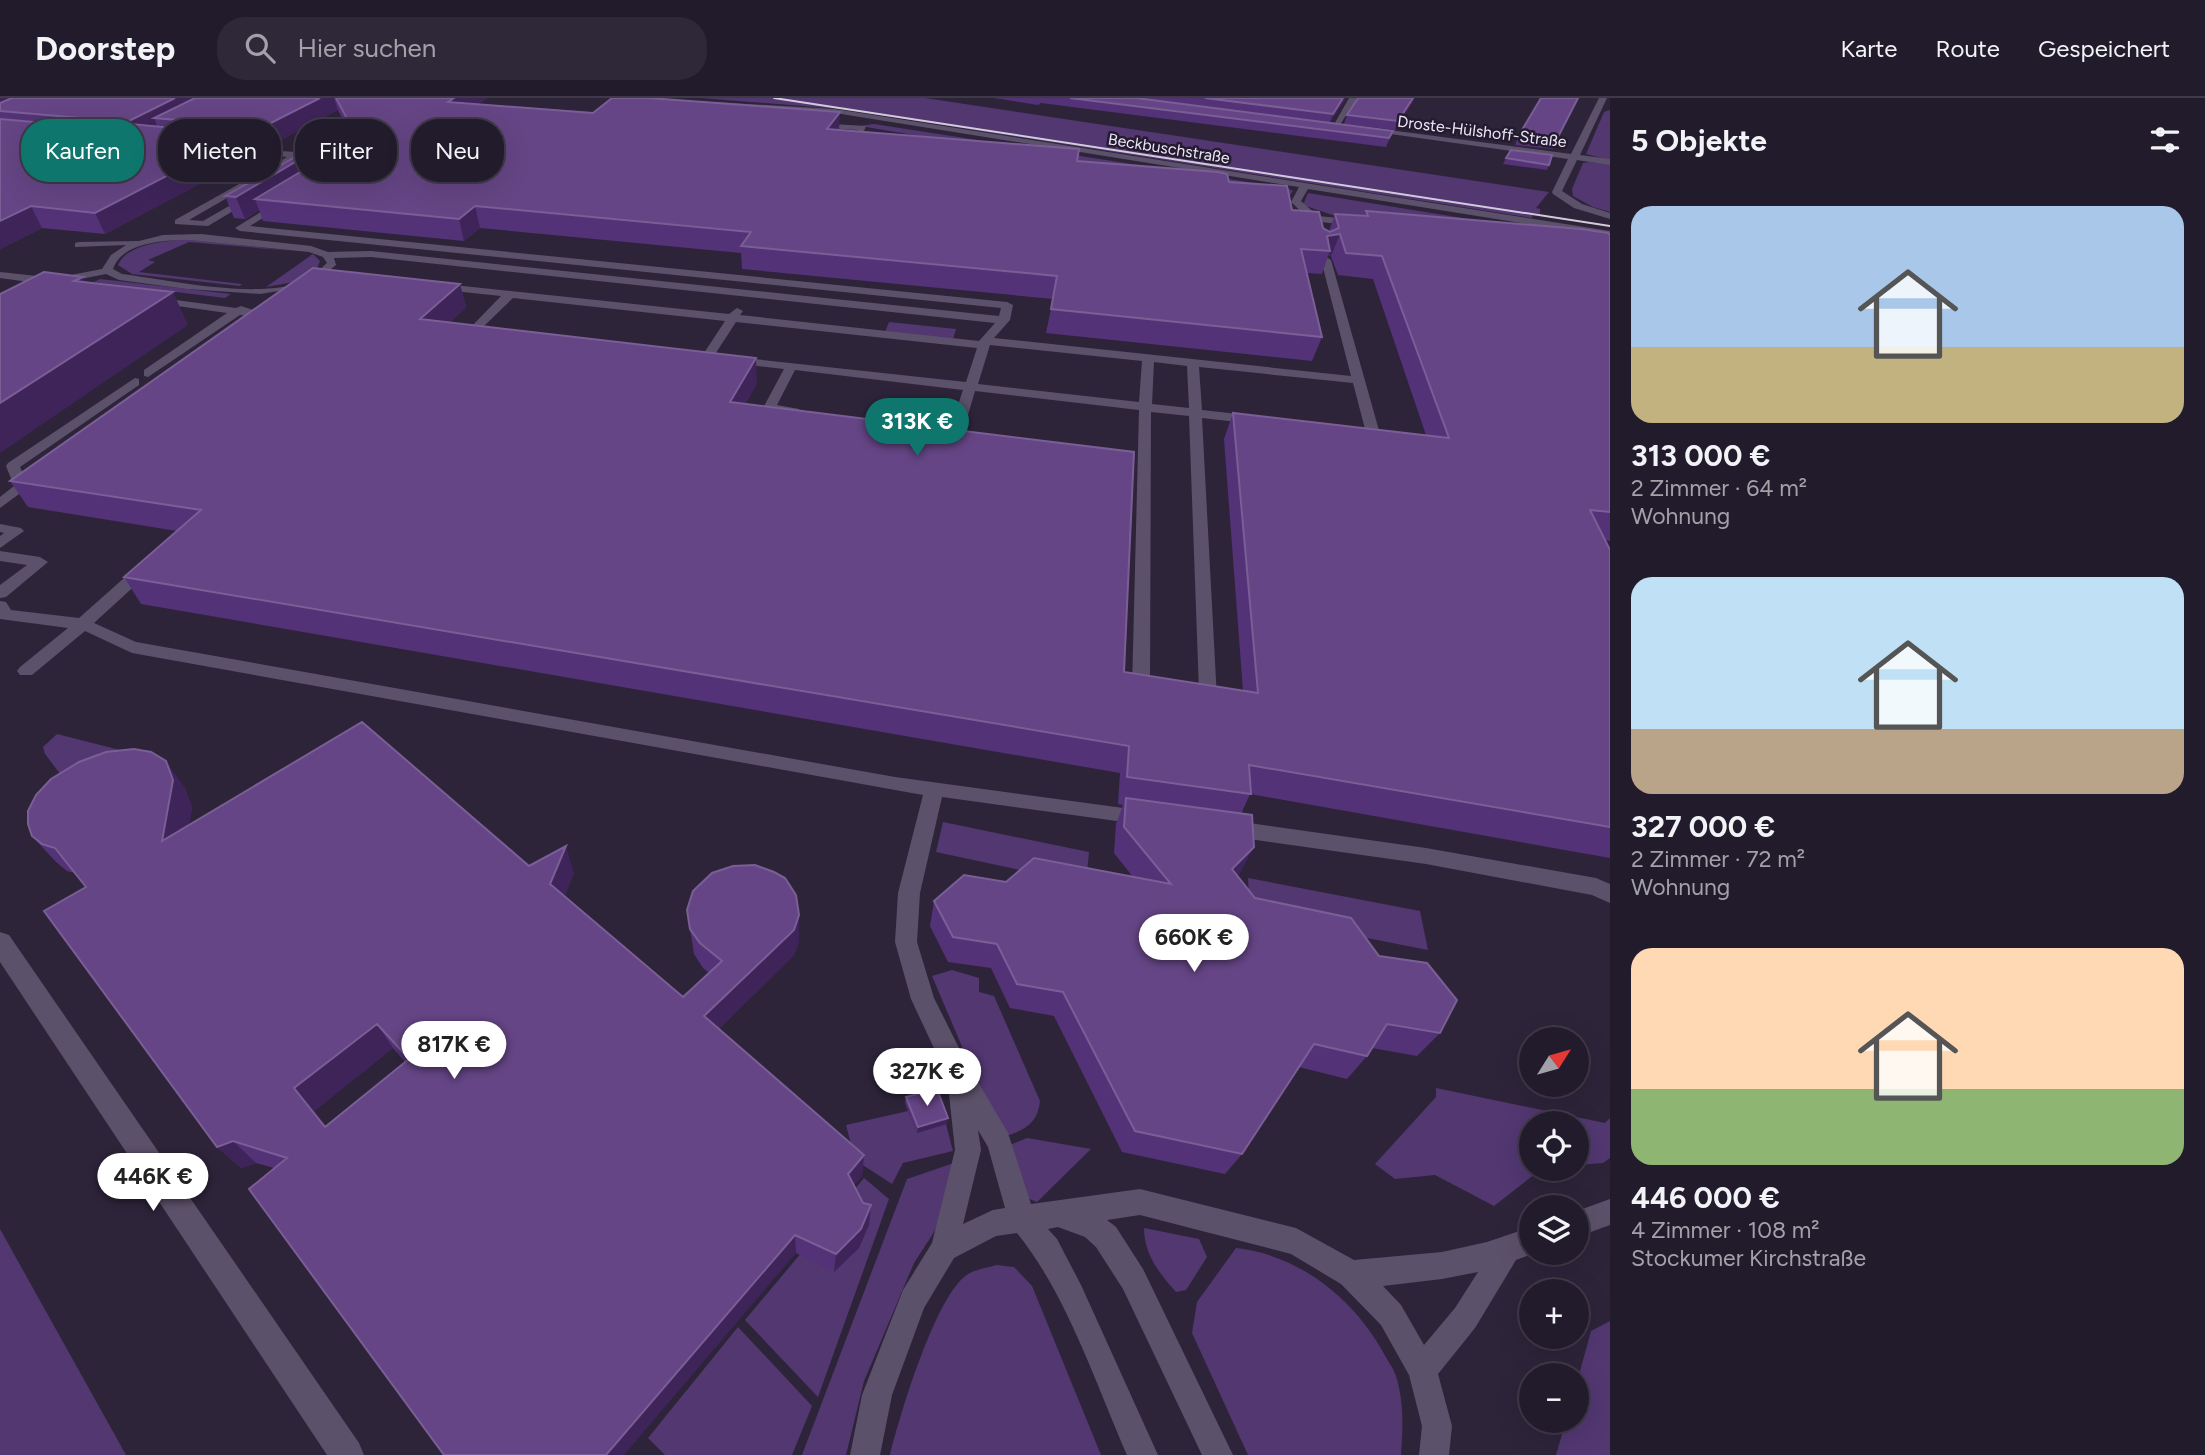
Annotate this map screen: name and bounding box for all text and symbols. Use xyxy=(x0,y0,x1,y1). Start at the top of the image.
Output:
search box xyxy=(217,17,707,80)
text: Doorstep xyxy=(35,29,175,68)
icon: search xyxy=(241,29,279,67)
text: Hier suchen xyxy=(297,32,436,64)
text: Karte xyxy=(1841,34,1897,63)
text: Route xyxy=(1935,34,2000,63)
text: Gespeichert xyxy=(2038,34,2170,63)
street label: Droste-Hülshoff-Straße xyxy=(1396,112,1568,151)
chip: Kaufen xyxy=(21,119,144,182)
chip: Mieten xyxy=(158,119,281,182)
chip: Filter xyxy=(295,119,397,182)
chip: Neu xyxy=(411,119,504,182)
icon: filters xyxy=(2146,121,2184,159)
text: 5 Objekte xyxy=(1631,122,1767,159)
street label: Beckbuschstraße xyxy=(1107,129,1231,168)
icon: home xyxy=(1845,251,1971,377)
pin: 313K € xyxy=(860,398,974,458)
text: 313K € xyxy=(881,407,953,435)
text: 313 000 € xyxy=(1631,437,1770,474)
text: 2 Zimmer · 64 m² xyxy=(1631,474,1807,502)
text: Wohnung xyxy=(1631,502,1730,530)
icon: home xyxy=(1845,622,1971,748)
text: 327 000 € xyxy=(1631,808,1775,845)
text: 2 Zimmer · 72 m² xyxy=(1631,845,1805,873)
text: Wohnung xyxy=(1631,873,1730,901)
pin: 660K € xyxy=(1137,914,1251,974)
text: 660K € xyxy=(1155,923,1233,951)
icon: home xyxy=(1845,993,1971,1119)
pin: 817K € xyxy=(397,1021,511,1081)
north arrow xyxy=(1519,1027,1589,1097)
map controls xyxy=(1519,1027,1589,1433)
text: 817K € xyxy=(417,1030,491,1058)
pin: 327K € xyxy=(870,1048,984,1108)
text: 327K € xyxy=(889,1057,965,1085)
button: locate xyxy=(1519,1111,1589,1181)
pin: 446K € xyxy=(96,1154,210,1213)
text: 446K € xyxy=(113,1162,193,1190)
text: 446 000 € xyxy=(1631,1179,1780,1216)
button: layers xyxy=(1519,1195,1589,1265)
text: 4 Zimmer · 108 m² xyxy=(1631,1216,1820,1244)
text: Stockumer Kirchstraße xyxy=(1631,1244,1866,1272)
button: + xyxy=(1519,1279,1589,1349)
button: − xyxy=(1519,1363,1589,1433)

